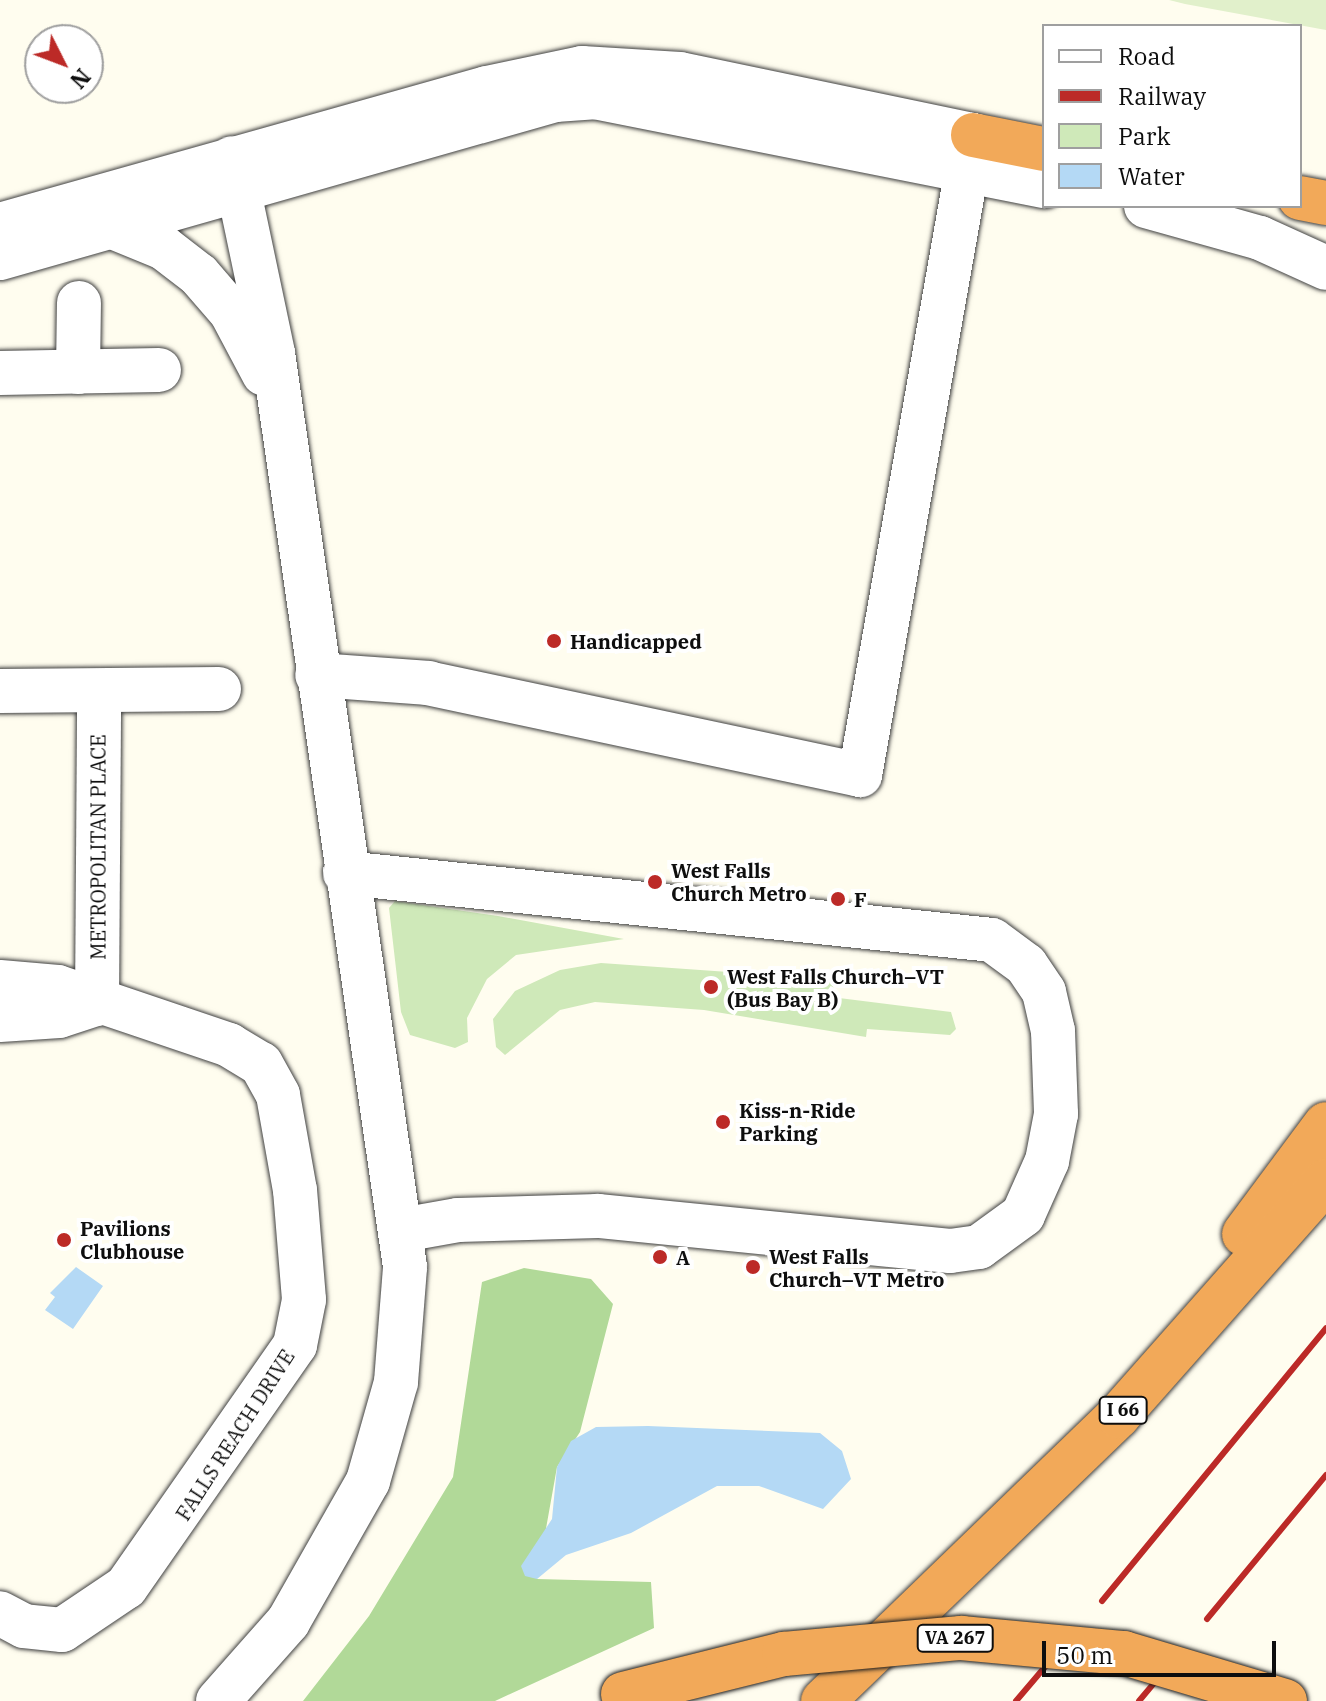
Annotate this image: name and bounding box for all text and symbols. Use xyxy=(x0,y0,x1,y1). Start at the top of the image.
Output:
north arrow xyxy=(24,24,104,104)
legend xyxy=(1042,24,1302,208)
text: Road xyxy=(1118,40,1175,72)
text: N xyxy=(64,63,97,95)
text: Railway xyxy=(1118,80,1206,112)
text: Park xyxy=(1118,120,1170,152)
text: Water xyxy=(1118,160,1185,192)
place label: Handicapped xyxy=(570,629,702,653)
marker: Handicapped xyxy=(545,632,563,650)
street label: METROPOLITAN PLACE xyxy=(86,734,110,960)
place label: West Falls Church Metro xyxy=(671,858,807,905)
marker: West Falls Church Metro xyxy=(646,873,664,891)
place label: F xyxy=(854,887,867,911)
marker: F xyxy=(829,890,847,908)
place label: West Falls Church–VT (Bus Bay B) xyxy=(727,964,944,1011)
marker: West Falls Church–VT (Bus Bay B) xyxy=(702,978,720,996)
place label: Kiss-n-Ride Parking xyxy=(739,1098,856,1145)
marker: Kiss-n-Ride Parking xyxy=(714,1113,732,1131)
place label: Pavilions Clubhouse xyxy=(80,1216,184,1263)
marker: Pavilions Clubhouse xyxy=(55,1231,73,1249)
place label: West Falls Church–VT Metro xyxy=(769,1244,944,1291)
place label: A xyxy=(676,1245,690,1269)
marker: A xyxy=(651,1248,669,1266)
marker: West Falls Church–VT Metro xyxy=(744,1258,762,1276)
street label: FALLS REACH DRIVE xyxy=(171,1345,299,1525)
road number: I 66 xyxy=(1097,1396,1149,1424)
road number: VA 267 xyxy=(915,1624,995,1652)
scale bar xyxy=(1046,1625,1280,1675)
text: 50 m xyxy=(1056,1639,1113,1671)

